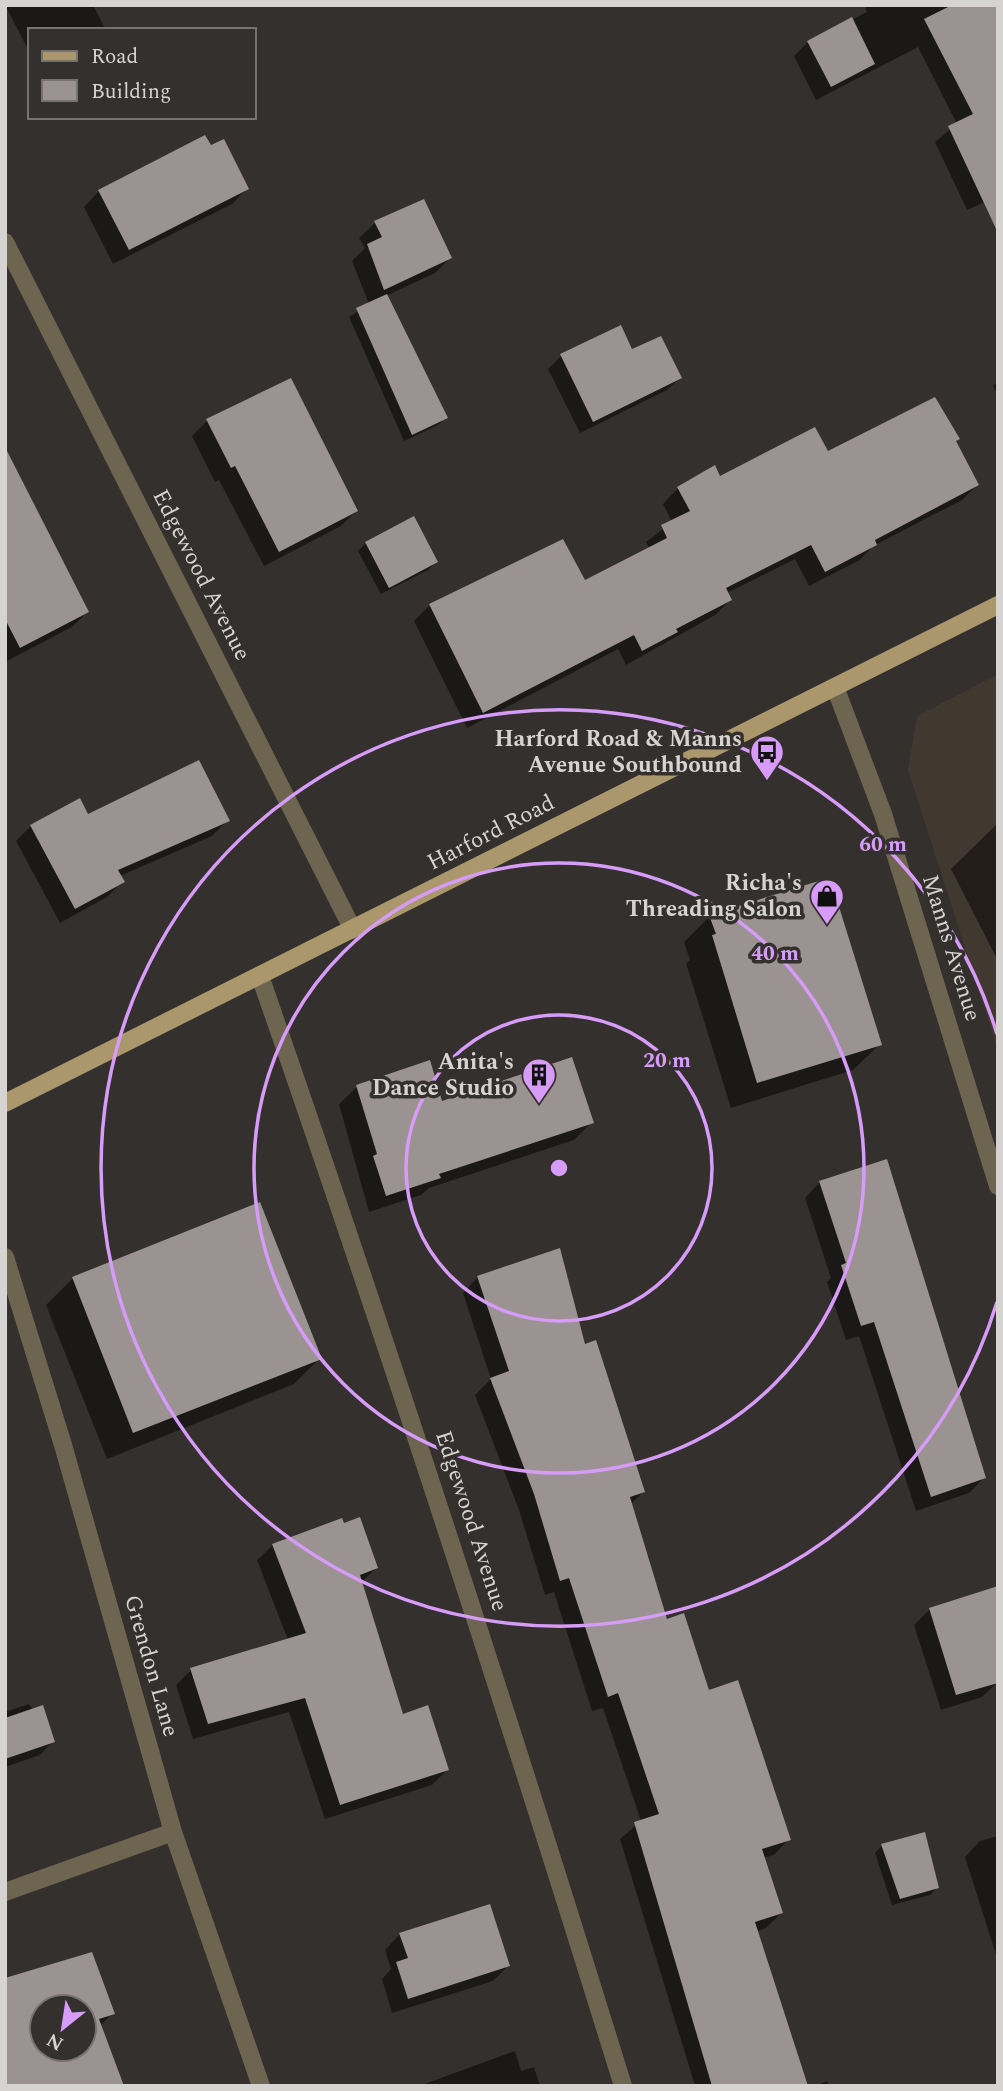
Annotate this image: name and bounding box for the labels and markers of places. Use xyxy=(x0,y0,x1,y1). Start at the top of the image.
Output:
place label: Harford Road & Manns Avenue Southbound xyxy=(494,722,742,783)
bus stop icon: Harford Road & Manns Avenue Southbound xyxy=(748,733,786,782)
place label: Richa's Threading Salon xyxy=(626,866,802,927)
shop icon: Richa's Threading Salon xyxy=(808,877,846,926)
place label: Anita's Dance Studio xyxy=(372,1045,514,1106)
building icon: Anita's Dance Studio xyxy=(520,1056,558,1105)
centre of rings xyxy=(547,1156,571,1180)

